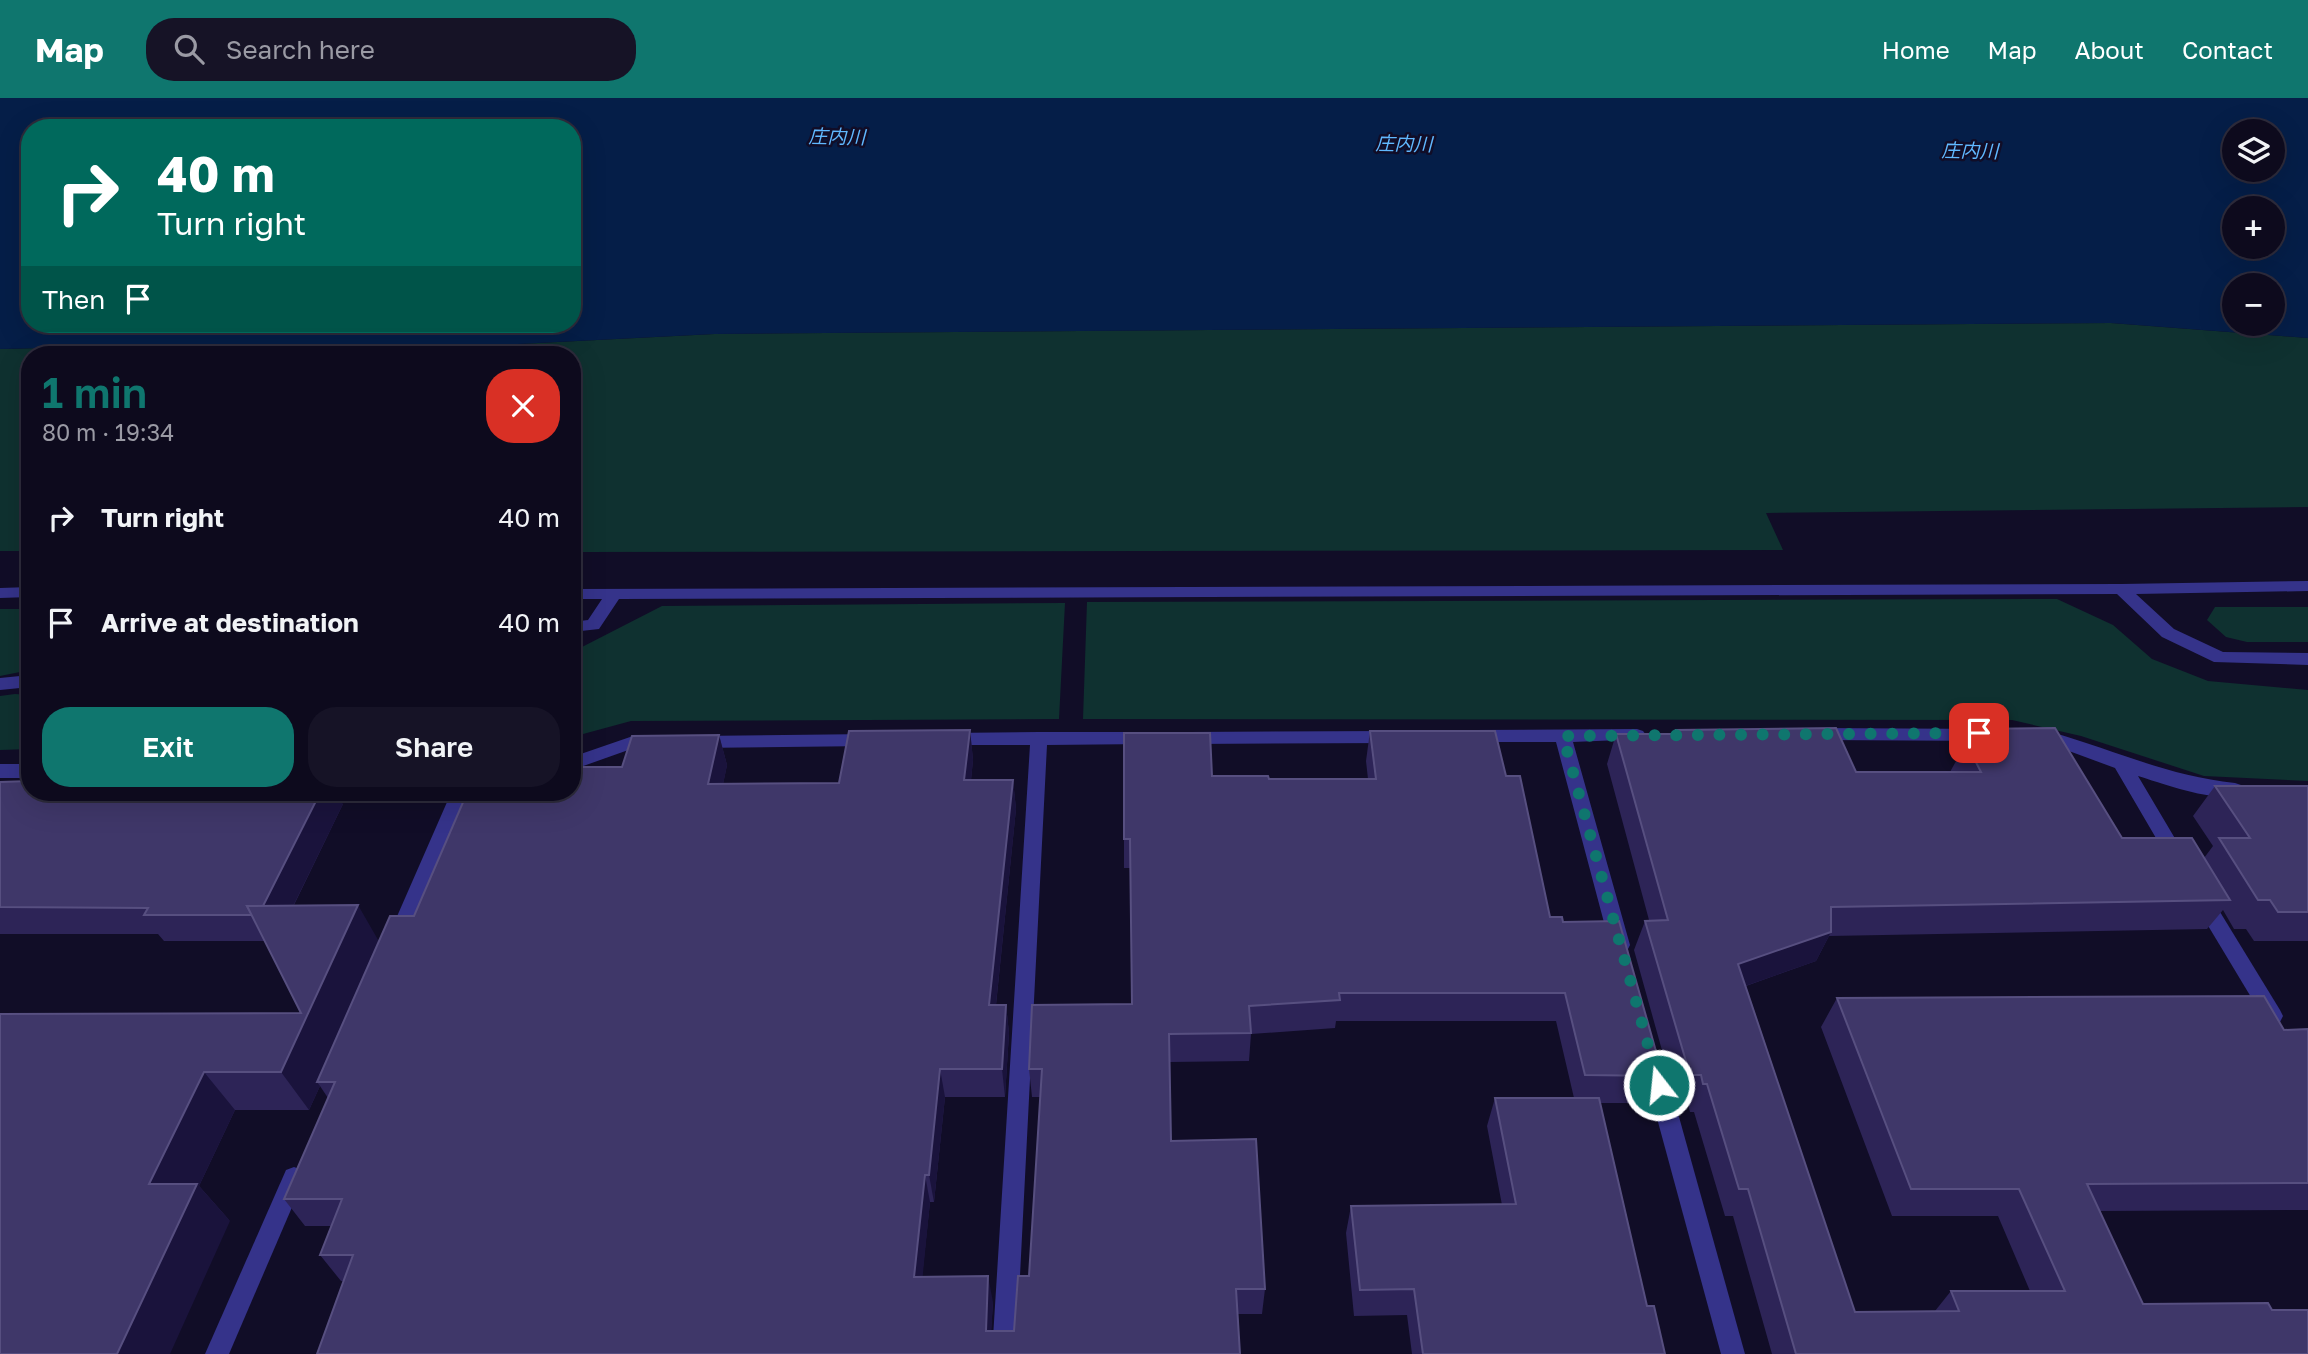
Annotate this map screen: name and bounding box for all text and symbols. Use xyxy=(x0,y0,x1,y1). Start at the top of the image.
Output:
search box xyxy=(146,18,636,81)
text: Map xyxy=(35,30,104,69)
icon: search xyxy=(170,30,208,68)
text: Search here xyxy=(226,34,375,65)
text: Home xyxy=(1882,35,1950,64)
text: Map xyxy=(1988,35,2037,64)
text: About xyxy=(2075,35,2144,64)
text: Contact xyxy=(2182,35,2273,64)
map controls xyxy=(2222,119,2285,336)
button: layers xyxy=(2222,119,2285,182)
water label: 庄内川 xyxy=(808,124,868,148)
water label: 庄内川 xyxy=(1375,131,1435,155)
water label: 庄内川 xyxy=(1941,138,2001,162)
text: 40 m xyxy=(157,144,275,203)
icon: right xyxy=(42,147,133,238)
button: + xyxy=(2222,196,2285,259)
text: Turn right xyxy=(157,204,306,242)
button: − xyxy=(2222,273,2285,336)
icon: arrive xyxy=(119,280,157,318)
text: Then xyxy=(42,284,105,315)
text: 1 min xyxy=(42,367,147,417)
button: close xyxy=(486,369,560,443)
text: 80 m · 19:34 xyxy=(42,418,174,446)
icon: right xyxy=(42,499,80,537)
text: Turn right xyxy=(101,502,224,533)
text: 40 m xyxy=(499,502,560,533)
icon: arrive xyxy=(42,604,80,642)
text: Arrive at destination xyxy=(101,607,359,638)
text: 40 m xyxy=(499,607,560,638)
pin xyxy=(1949,703,2009,763)
button: Exit xyxy=(42,707,294,787)
button: Share xyxy=(308,707,560,787)
icon: arrive xyxy=(1960,714,1998,752)
position arrow xyxy=(1622,1048,1696,1122)

